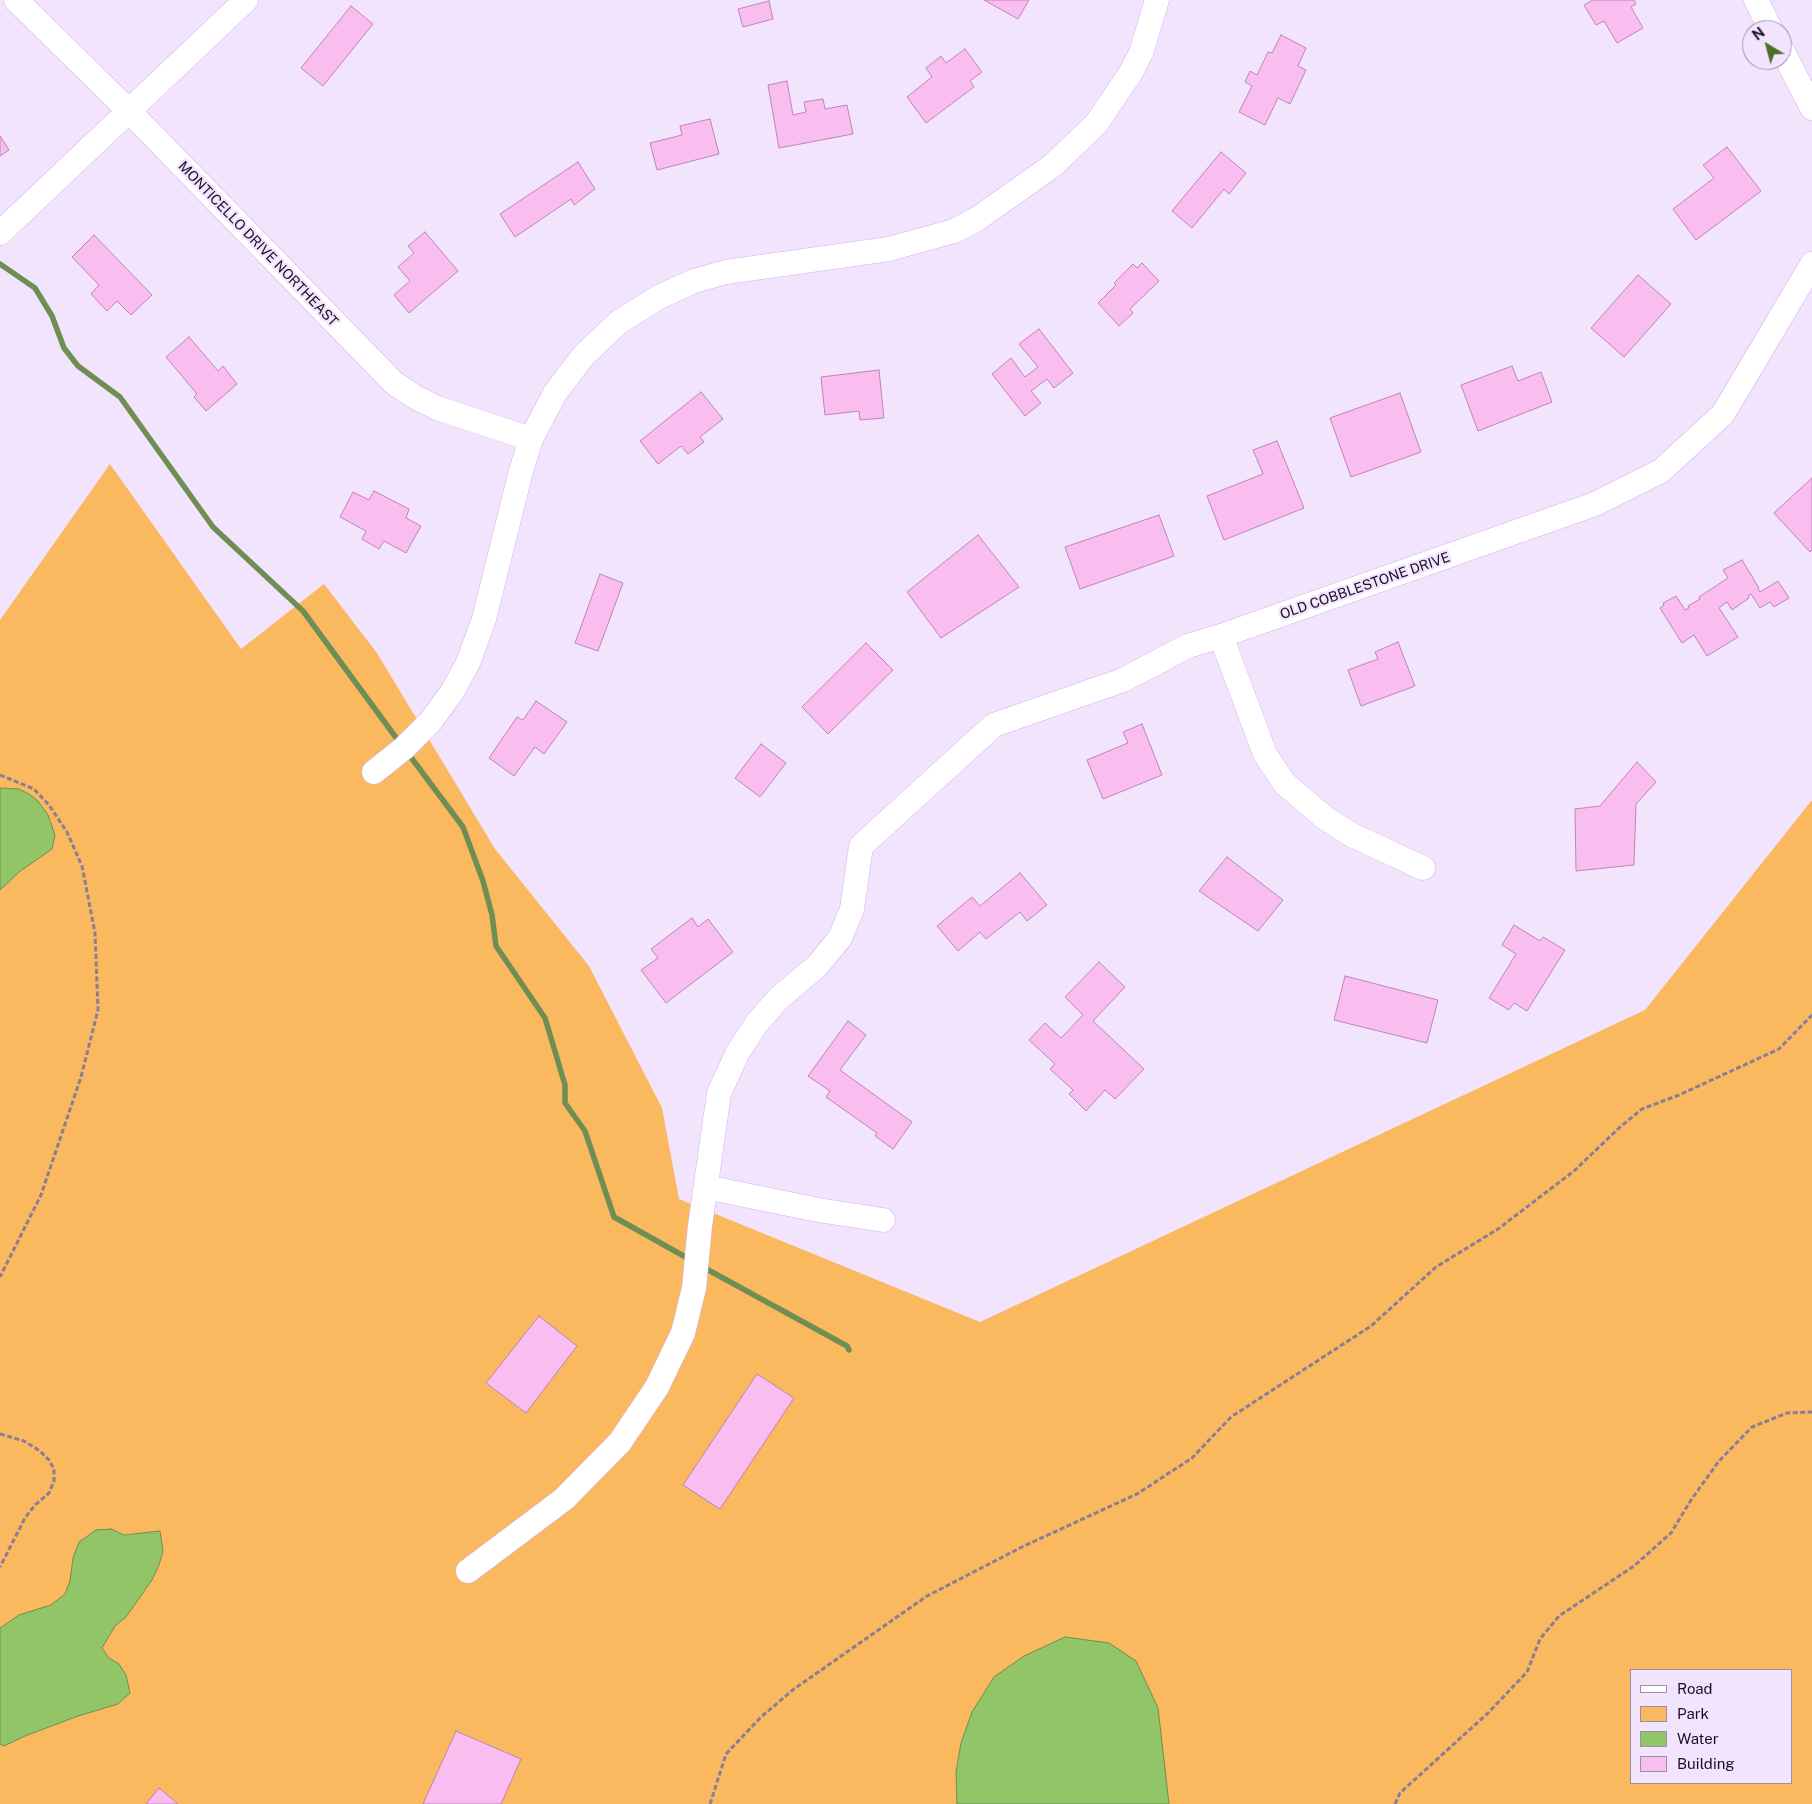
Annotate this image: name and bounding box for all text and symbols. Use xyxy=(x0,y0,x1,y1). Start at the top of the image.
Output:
north arrow xyxy=(1742,20,1792,70)
text: N xyxy=(1749,24,1768,44)
street label: MONTICELLO DRIVE NORTHEAST xyxy=(174,158,342,330)
street label: OLD COBBLESTONE DRIVE xyxy=(1278,549,1452,623)
legend xyxy=(1630,1669,1792,1784)
text: Road xyxy=(1677,1680,1713,1697)
text: Park xyxy=(1677,1705,1709,1722)
text: Water xyxy=(1677,1730,1719,1747)
text: Building xyxy=(1677,1755,1735,1772)

